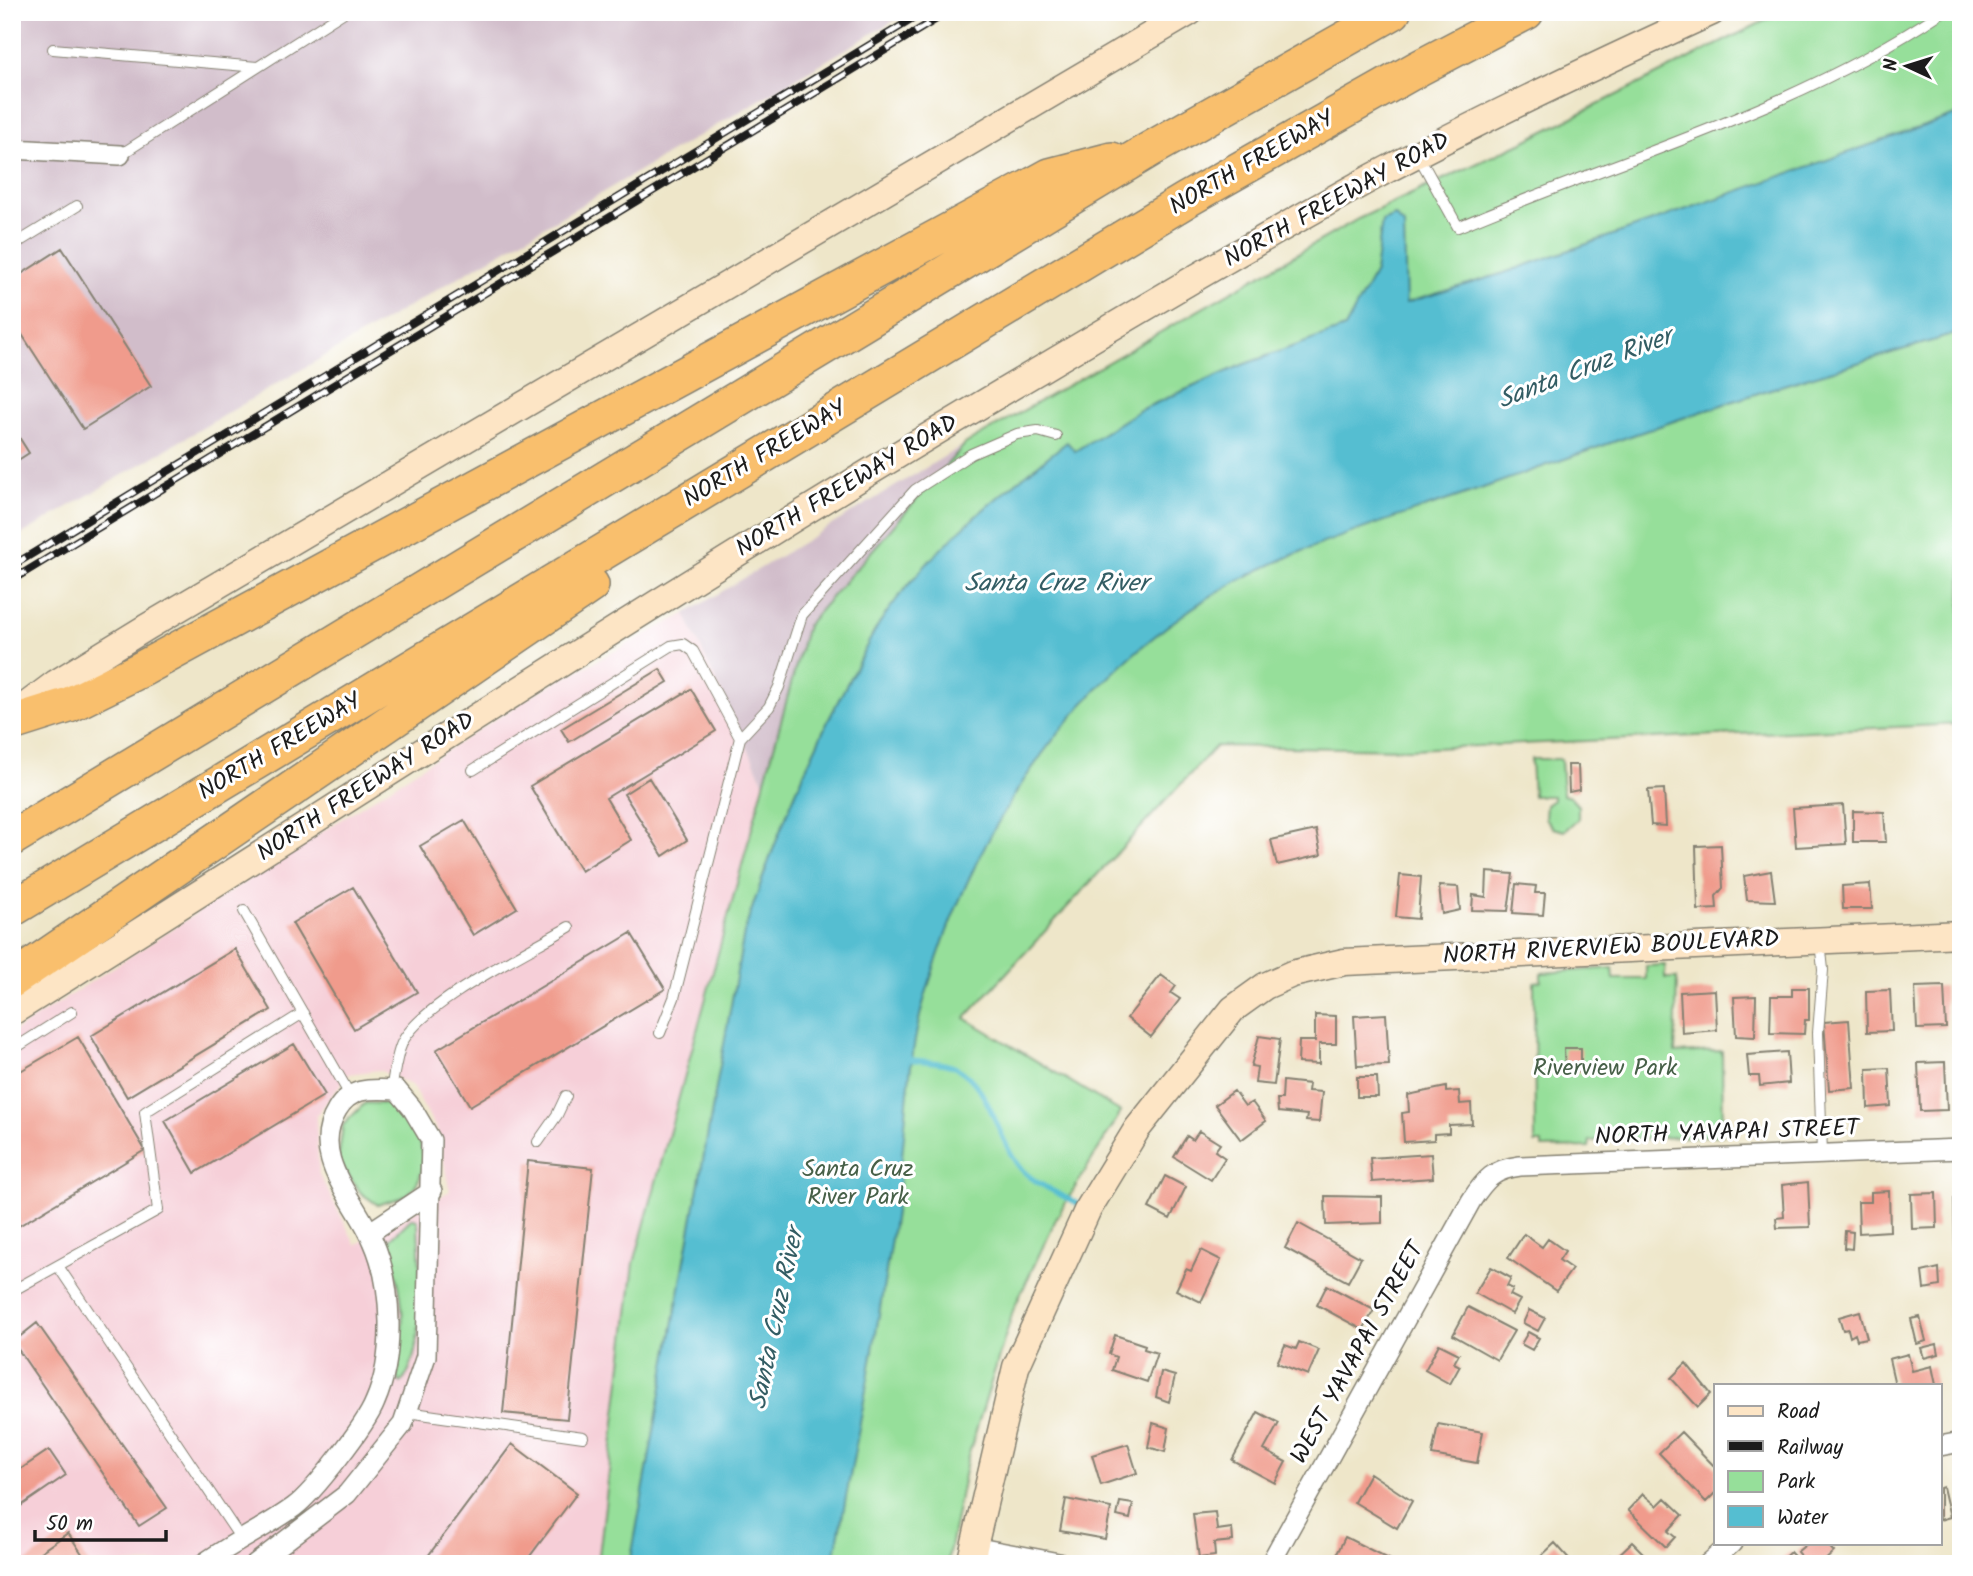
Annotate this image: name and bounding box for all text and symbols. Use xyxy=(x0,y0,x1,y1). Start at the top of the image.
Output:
north arrow xyxy=(1871,32,1941,102)
text: N xyxy=(1877,58,1907,72)
street label: NORTH FREEWAY xyxy=(1162,99,1343,226)
street label: NORTH FREEWAY ROAD xyxy=(1217,121,1457,279)
water label: Santa Cruz River xyxy=(1492,315,1683,422)
street label: NORTH FREEWAY xyxy=(676,389,855,518)
street label: NORTH FREEWAY ROAD xyxy=(728,404,966,568)
water label: Santa Cruz River xyxy=(964,563,1153,605)
street label: NORTH FREEWAY xyxy=(191,682,370,811)
street label: NORTH FREEWAY ROAD xyxy=(249,702,483,872)
street label: NORTH RIVERVIEW BOULEVARD xyxy=(1442,920,1780,976)
park label: Riverview Park xyxy=(1533,1049,1678,1088)
street label: NORTH YAVAPAI STREET xyxy=(1594,1109,1862,1157)
park label: Santa Cruz River Park xyxy=(802,1150,914,1217)
water label: Santa Cruz River xyxy=(737,1219,818,1413)
street label: WEST YAVAPAI STREET xyxy=(1281,1233,1436,1471)
legend xyxy=(1714,1384,1941,1544)
text: Road xyxy=(1777,1396,1820,1429)
text: Railway xyxy=(1777,1432,1843,1465)
text: Park xyxy=(1777,1466,1815,1499)
scale bar xyxy=(35,1499,166,1543)
text: Water xyxy=(1777,1502,1829,1535)
text: 50 m xyxy=(46,1508,93,1541)

